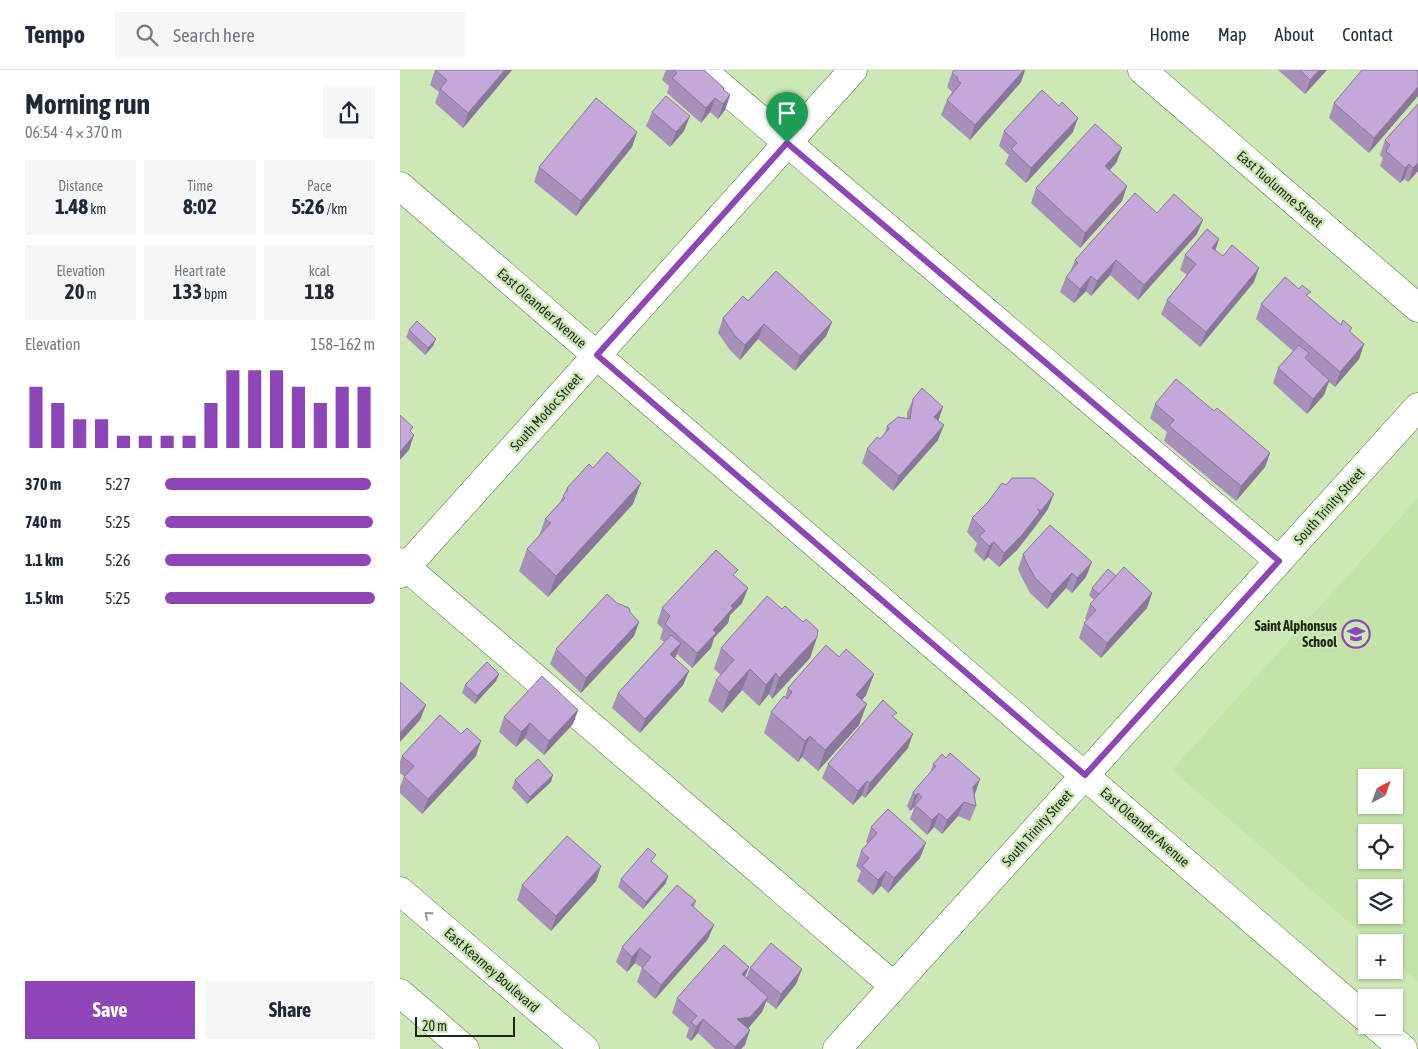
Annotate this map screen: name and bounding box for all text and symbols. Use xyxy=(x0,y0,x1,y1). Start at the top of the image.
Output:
search box xyxy=(115,12,465,57)
text: Tempo xyxy=(25,21,85,48)
icon: search xyxy=(133,21,161,49)
text: Search here xyxy=(173,24,255,46)
text: Home xyxy=(1150,24,1190,45)
text: Map xyxy=(1218,24,1247,45)
text: About xyxy=(1275,24,1314,45)
text: Contact xyxy=(1342,24,1393,45)
button: share xyxy=(323,87,375,139)
text: Morning run xyxy=(25,88,150,120)
pin xyxy=(766,92,808,143)
icon: arrive xyxy=(773,99,801,127)
text: 06:54 · 4 × 370 m xyxy=(25,123,122,141)
street label: East Tuolumne Street xyxy=(1234,147,1326,231)
text: Distance xyxy=(58,178,103,194)
text: Time xyxy=(187,178,213,194)
text: Pace xyxy=(307,178,332,194)
text: 1.48 xyxy=(55,194,88,218)
text: 8:02 xyxy=(183,194,217,218)
text: 5:26 xyxy=(291,194,325,218)
text: km xyxy=(88,201,106,217)
text: /km xyxy=(325,201,347,217)
text: Elevation xyxy=(56,263,105,279)
text: Heart rate xyxy=(174,263,226,279)
text: kcal xyxy=(309,263,330,279)
street label: East Oleander Avenue xyxy=(494,265,590,351)
text: 20 xyxy=(65,279,85,303)
text: 133 xyxy=(173,279,202,303)
text: 118 xyxy=(305,279,334,303)
text: m xyxy=(85,286,97,302)
text: bpm xyxy=(202,286,227,302)
text: Elevation xyxy=(25,335,80,353)
text: 158–162 m xyxy=(311,335,375,353)
street label: South Modoc Street xyxy=(507,370,585,454)
street label: South Trinity Street xyxy=(1291,465,1367,547)
text: 370 m xyxy=(25,475,61,493)
text: 5:27 xyxy=(105,475,130,493)
text: 740 m xyxy=(25,513,61,531)
text: 5:25 xyxy=(105,513,130,531)
text: 1.1 km xyxy=(25,551,64,569)
text: 5:26 xyxy=(105,551,130,569)
text: 1.5 km xyxy=(25,589,64,607)
text: 5:25 xyxy=(105,589,130,607)
place label: Saint Alphonsus School xyxy=(1255,618,1337,650)
school or university icon: Saint Alphonsus School xyxy=(1341,619,1371,649)
north arrow xyxy=(1358,769,1402,814)
map controls xyxy=(1358,769,1403,1034)
street label: East Oleander Avenue xyxy=(1097,784,1193,870)
street label: South Trinity Street xyxy=(999,787,1075,869)
button: locate xyxy=(1358,824,1403,869)
button: layers xyxy=(1358,879,1403,924)
one-way arrow xyxy=(425,912,434,921)
street label: East Kearney Boulevard xyxy=(441,924,543,1016)
button: + xyxy=(1358,934,1403,979)
button: Save xyxy=(25,981,195,1039)
button: Share xyxy=(205,981,375,1039)
button: − xyxy=(1358,989,1403,1034)
scale bar xyxy=(415,1014,515,1037)
text: 20 m xyxy=(422,1018,447,1034)

